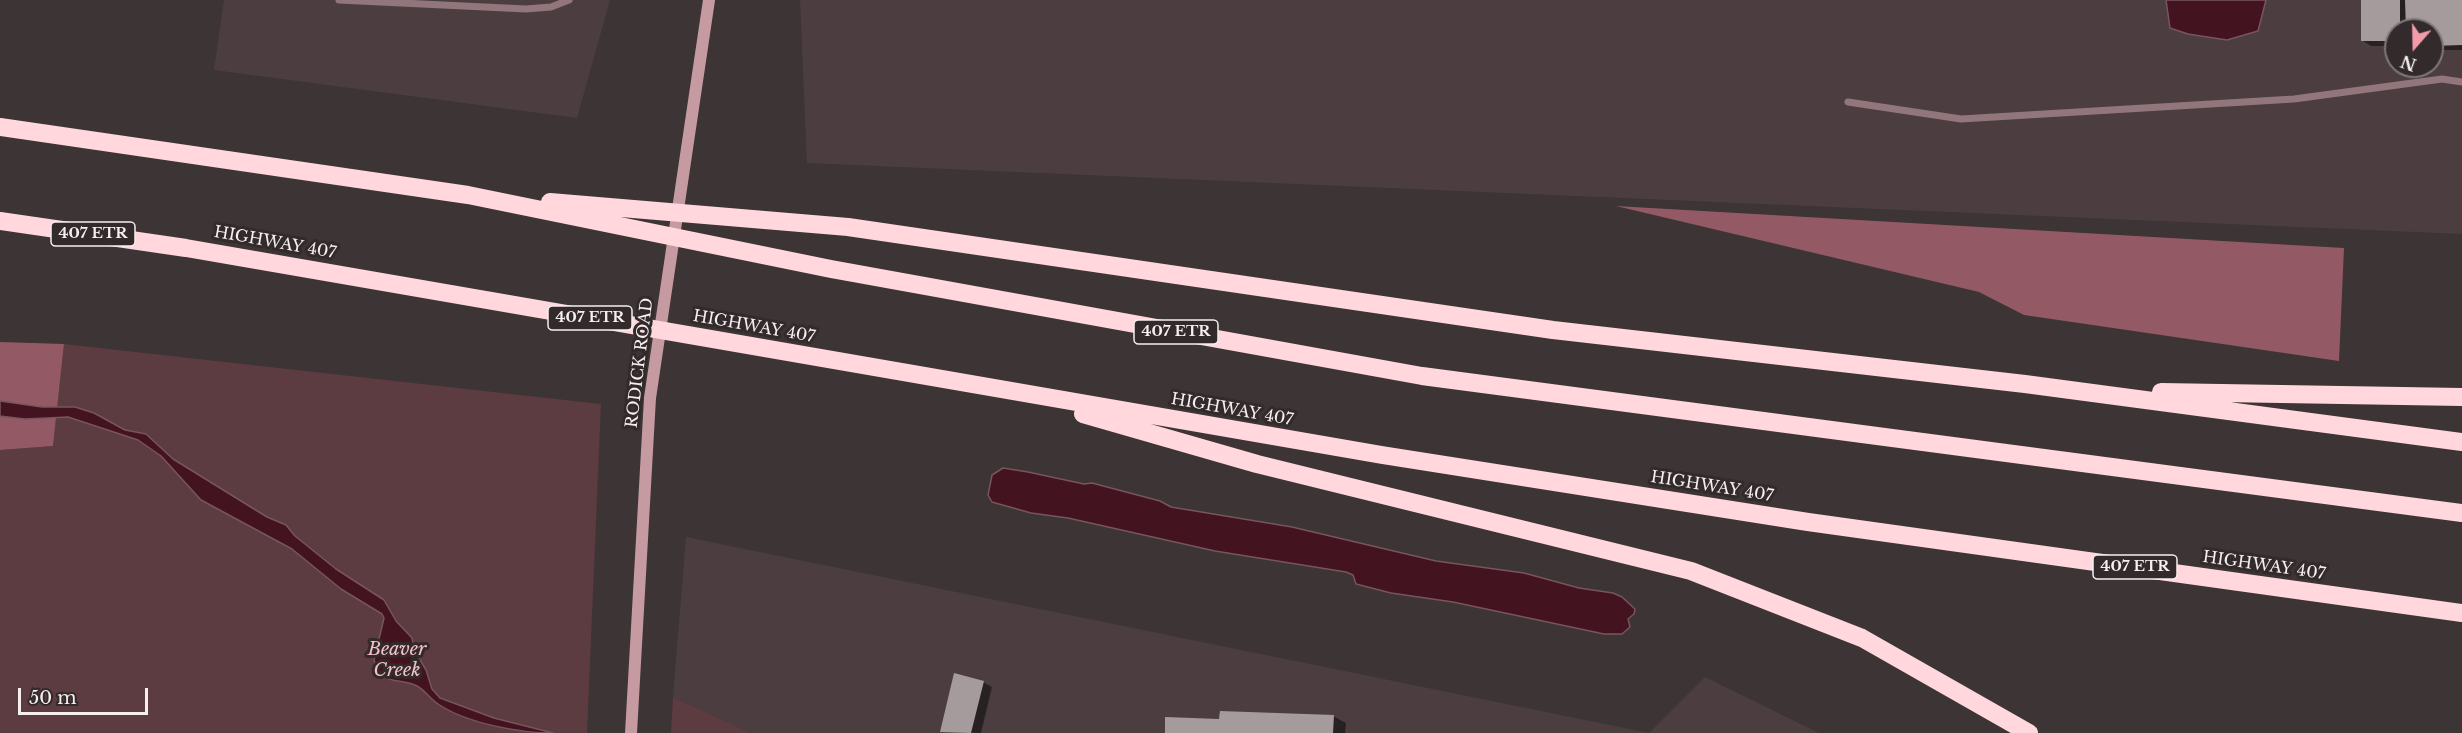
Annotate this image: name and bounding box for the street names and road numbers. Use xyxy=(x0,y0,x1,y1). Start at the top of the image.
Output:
road number: 407 ETR xyxy=(51,222,135,246)
street label: HIGHWAY 407 xyxy=(212,223,338,263)
street label: RODICK ROAD xyxy=(622,297,658,429)
road number: 407 ETR xyxy=(548,306,632,330)
street label: HIGHWAY 407 xyxy=(691,307,817,347)
road number: 407 ETR xyxy=(1134,320,1218,344)
street label: HIGHWAY 407 xyxy=(1169,390,1295,430)
street label: HIGHWAY 407 xyxy=(1649,468,1775,506)
street label: HIGHWAY 407 xyxy=(2201,548,2327,584)
road number: 407 ETR xyxy=(2093,555,2177,579)

